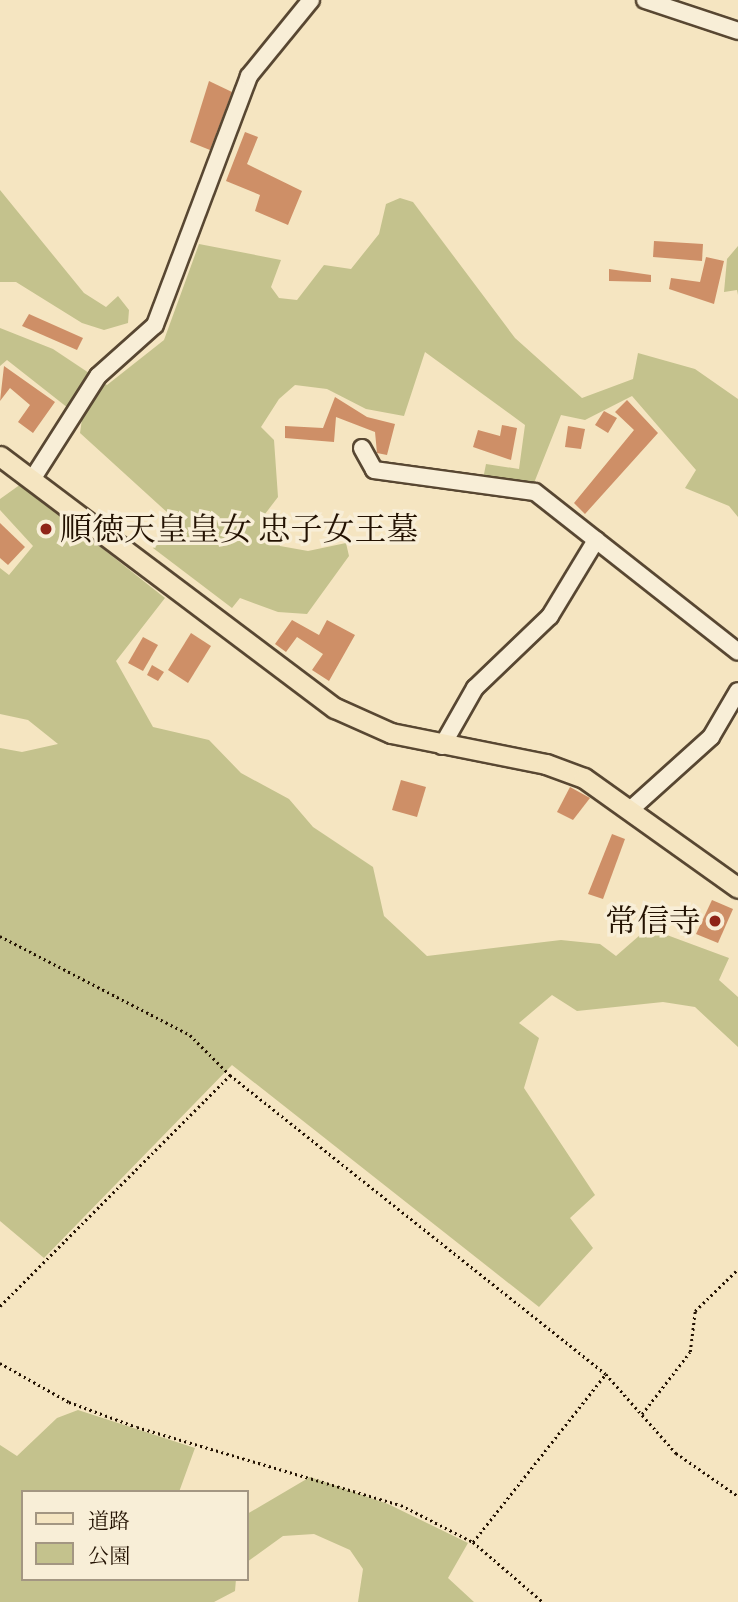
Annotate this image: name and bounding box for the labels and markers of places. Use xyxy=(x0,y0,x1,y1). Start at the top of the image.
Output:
place label: 順徳天皇皇女 忠子女王墓 xyxy=(60,510,418,548)
marker: 順徳天皇皇女 忠子女王墓 xyxy=(38,521,54,537)
place label: 常信寺 xyxy=(605,902,701,940)
marker: 常信寺 xyxy=(707,913,723,929)

